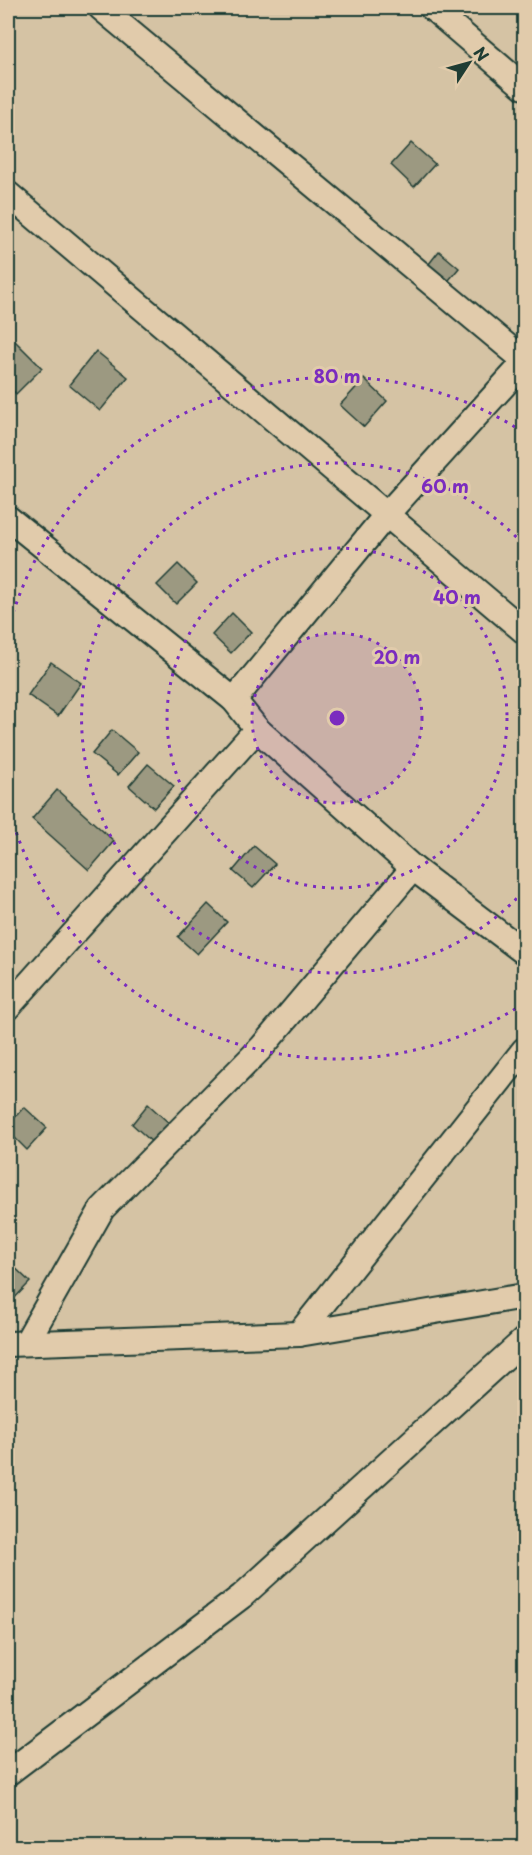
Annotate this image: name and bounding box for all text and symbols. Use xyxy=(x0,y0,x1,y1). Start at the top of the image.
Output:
north arrow xyxy=(439,33,499,93)
text: N xyxy=(469,41,495,66)
text: 80 m xyxy=(313,362,361,389)
text: 60 m xyxy=(421,472,469,499)
text: 40 m xyxy=(433,583,481,610)
text: 20 m xyxy=(374,643,420,670)
centre of rings xyxy=(327,708,347,728)

